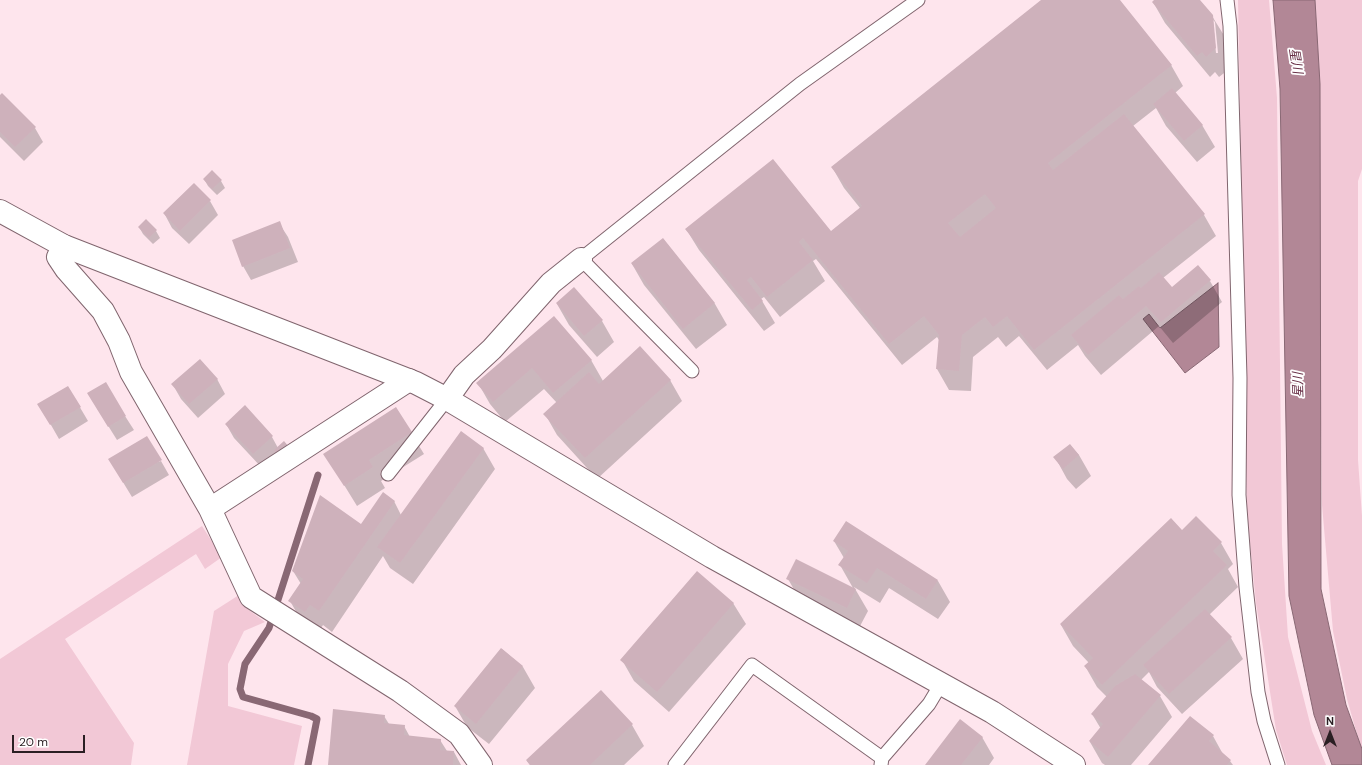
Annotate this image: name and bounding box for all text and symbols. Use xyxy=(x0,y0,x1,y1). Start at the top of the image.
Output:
water label: 星川 xyxy=(1285,47,1305,75)
water label: 星川 xyxy=(1291,372,1307,398)
north arrow xyxy=(1310,713,1350,753)
text: N xyxy=(1326,714,1334,728)
scale bar xyxy=(14,727,87,753)
text: 20 m xyxy=(19,734,48,750)

